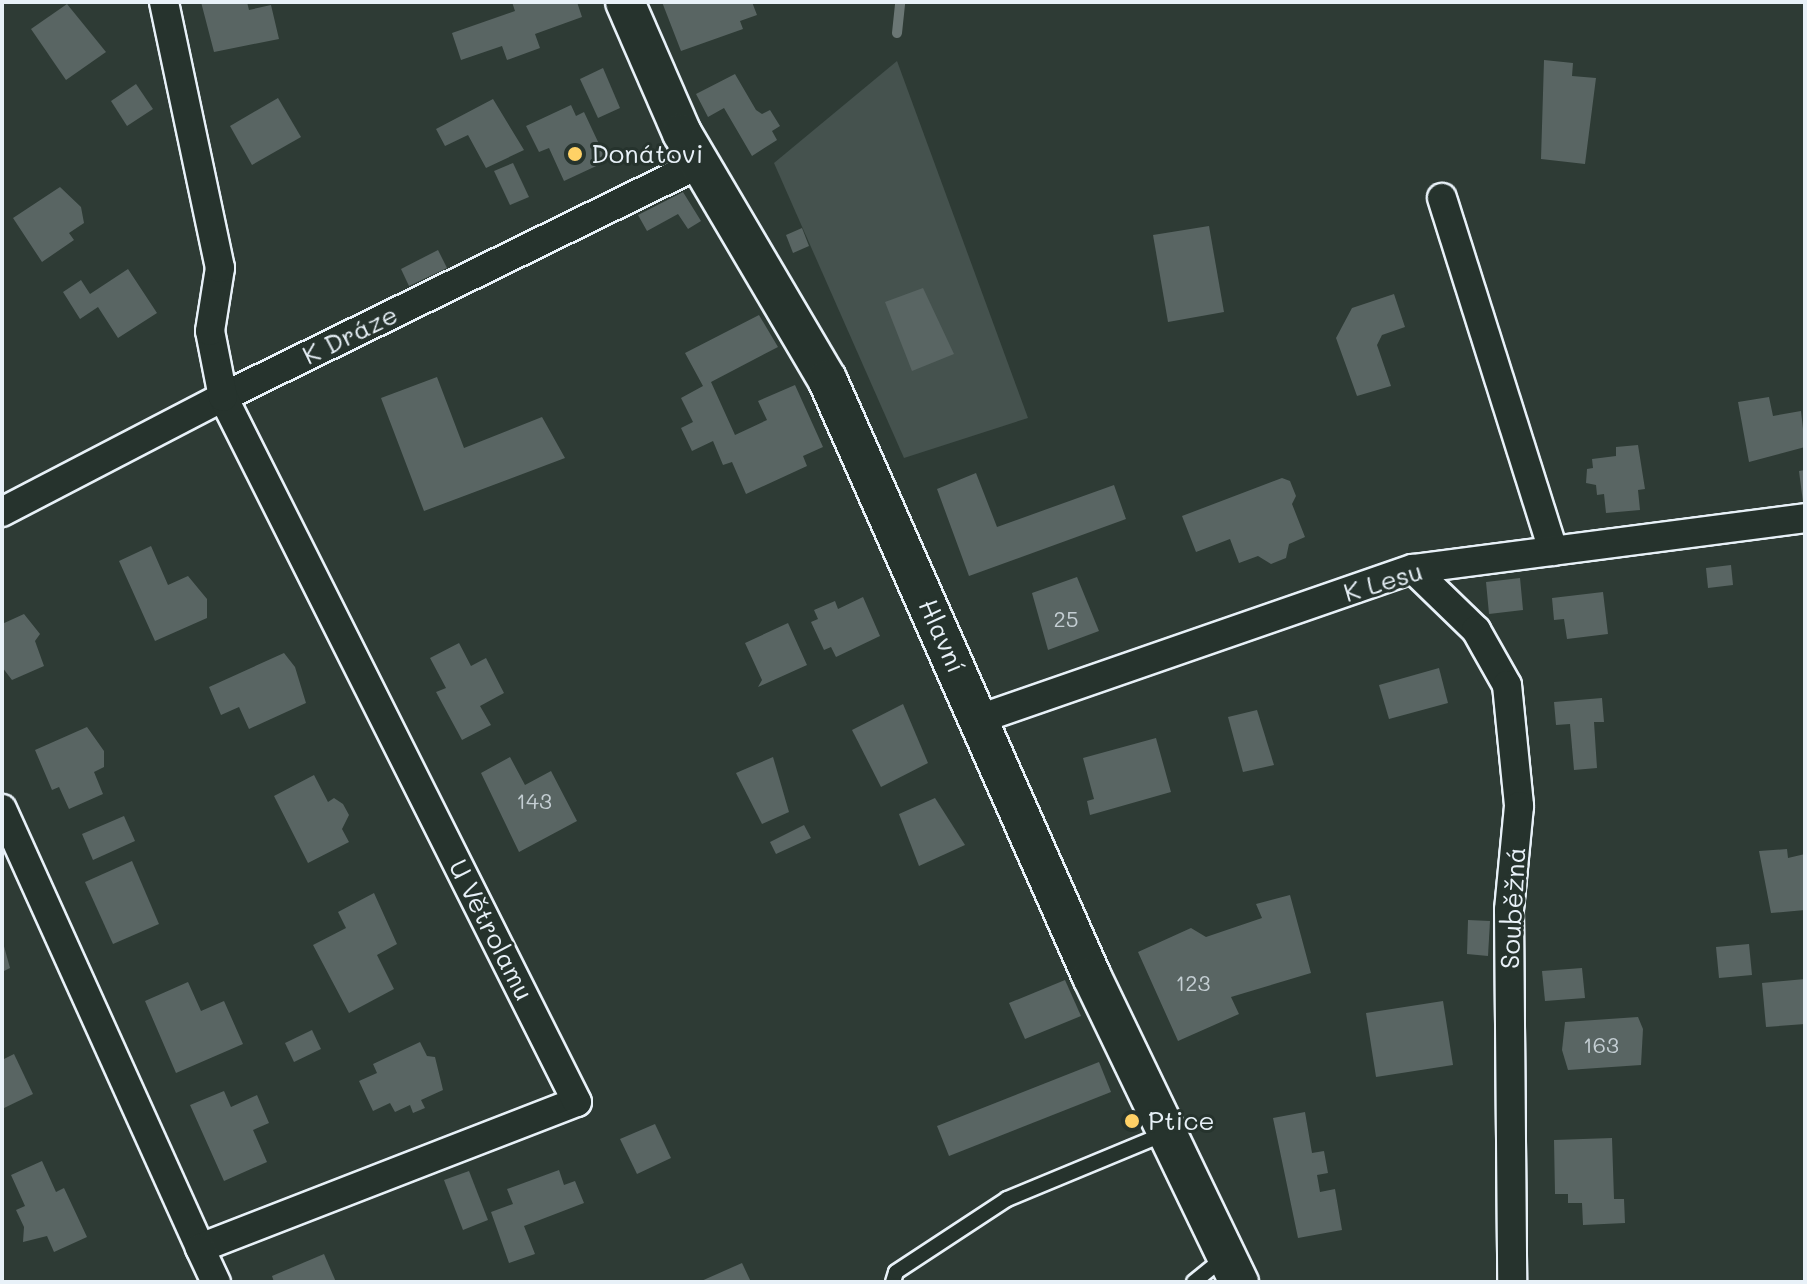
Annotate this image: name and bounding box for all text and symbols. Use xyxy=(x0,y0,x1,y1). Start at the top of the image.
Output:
place label: Donátovi xyxy=(591,138,703,170)
marker: Donátovi xyxy=(566,145,584,163)
street label: K Dráze xyxy=(297,299,403,371)
street label: K Lesu xyxy=(1340,555,1426,609)
street label: Hlavní xyxy=(912,594,972,678)
house number: 25 xyxy=(1053,606,1079,632)
house number: 143 xyxy=(516,788,552,814)
street label: Souběžná xyxy=(1494,846,1532,970)
street label: U Větrolamu xyxy=(442,854,540,1006)
house number: 123 xyxy=(1176,970,1210,996)
house number: 163 xyxy=(1583,1032,1619,1058)
place label: Ptice xyxy=(1148,1105,1215,1137)
marker: Ptice xyxy=(1123,1112,1141,1130)

